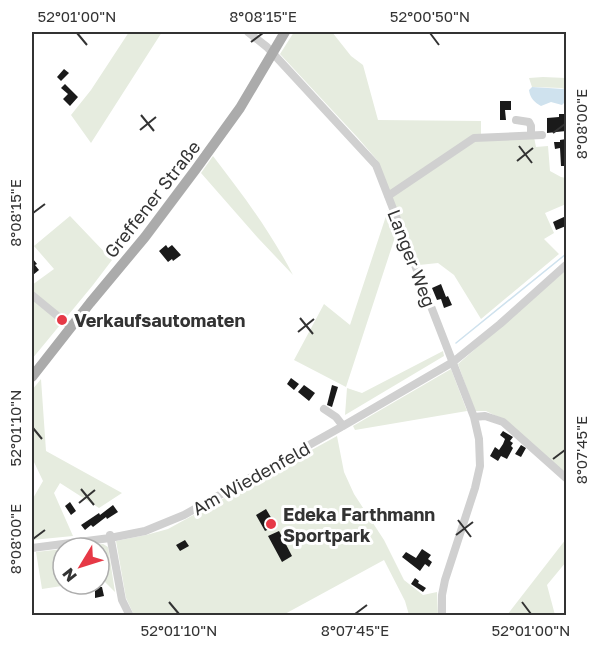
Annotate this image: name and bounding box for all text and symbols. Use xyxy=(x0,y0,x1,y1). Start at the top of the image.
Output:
text: 52°01'00"N xyxy=(38,7,116,25)
text: 8°08'15"E xyxy=(229,7,297,25)
text: 52°00'50"N xyxy=(390,7,470,25)
text: 8°08'00"E xyxy=(572,89,590,159)
street label: Greffener Straße xyxy=(99,136,205,262)
text: 8°08'15"E xyxy=(6,179,24,247)
street label: Langer Weg xyxy=(383,206,441,310)
place label: Verkaufsautomaten xyxy=(74,309,245,331)
marker: Verkaufsautomaten xyxy=(55,313,69,327)
text: 52°01'10"N xyxy=(6,390,24,466)
text: 8°07'45"E xyxy=(572,416,590,484)
street label: Am Wiedenfeld xyxy=(188,437,314,519)
place label: Edeka Farthmann Sportpark xyxy=(283,503,435,546)
text: 8°08'00"E xyxy=(6,504,24,574)
marker: Edeka Farthmann Sportpark xyxy=(264,517,278,531)
north arrow xyxy=(51,536,111,596)
text: N xyxy=(58,564,81,586)
text: 52°01'10"N xyxy=(141,621,217,639)
text: 8°07'45"E xyxy=(321,621,389,639)
text: 52°01'00"N xyxy=(492,621,570,639)

